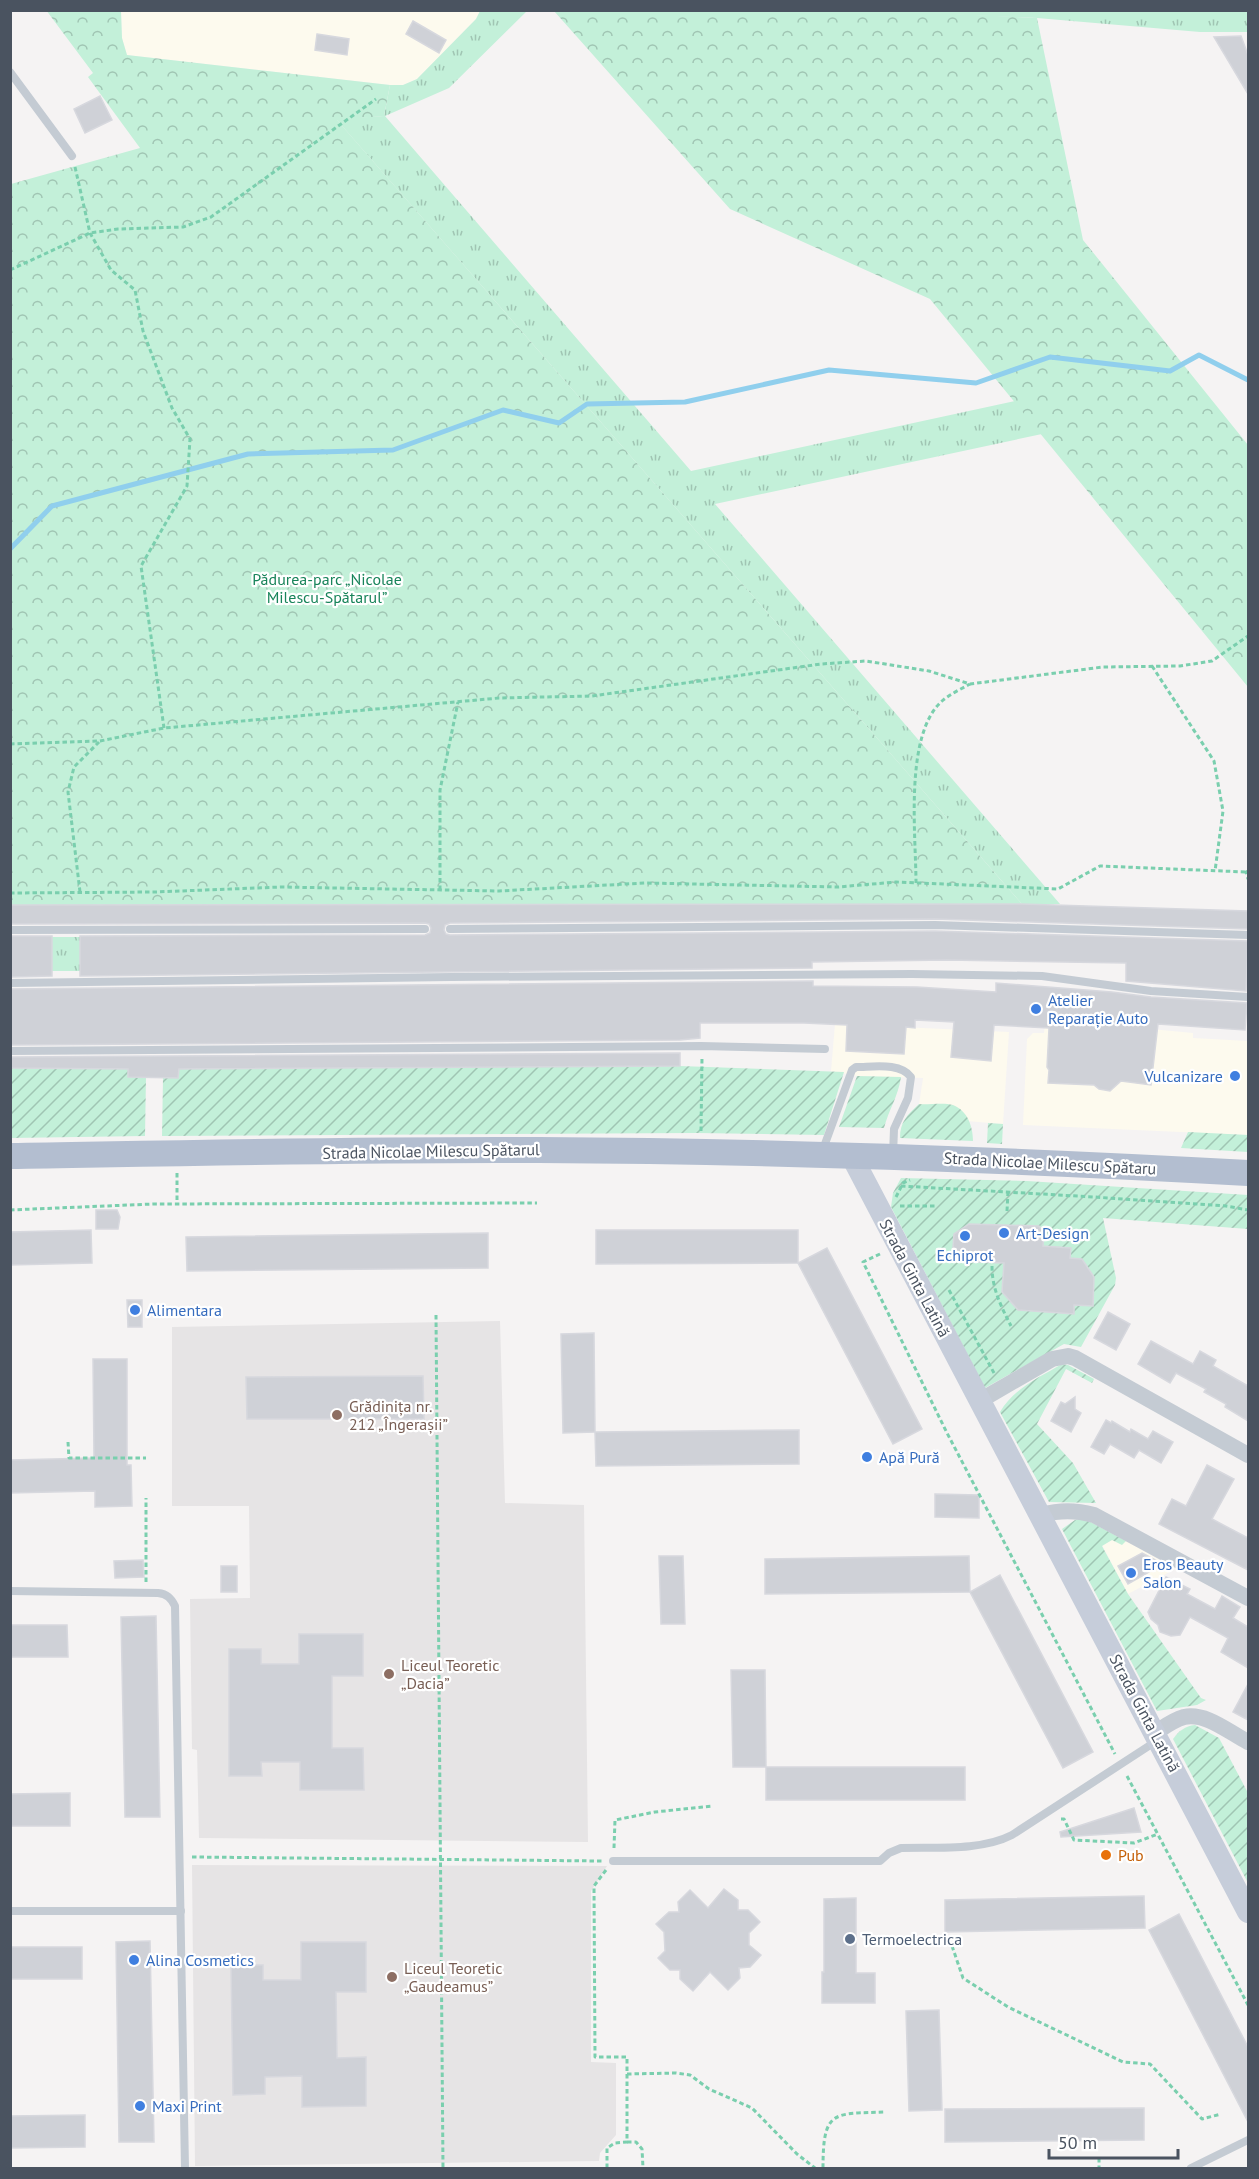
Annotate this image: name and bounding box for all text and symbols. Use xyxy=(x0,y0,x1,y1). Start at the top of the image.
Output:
park label: Pădurea-parc „Nicolae Milescu-Spătarul” xyxy=(252,569,402,607)
place label: Atelier Reparație Auto xyxy=(1048,990,1148,1028)
marker: Atelier Reparație Auto xyxy=(1029,1002,1043,1016)
place label: Vulcanizare xyxy=(1144,1066,1223,1086)
marker: Vulcanizare xyxy=(1228,1069,1242,1083)
street label: Strada Nicolae Milescu Spătarul xyxy=(322,1139,540,1163)
street label: Strada Nicolae Milescu Spătaru xyxy=(943,1147,1157,1179)
street label: Strada Ginta Latină xyxy=(875,1216,955,1340)
place label: Art-Design xyxy=(1016,1223,1089,1243)
marker: Art-Design xyxy=(997,1226,1011,1240)
marker: Echiprot xyxy=(958,1229,972,1243)
place label: Echiprot xyxy=(937,1245,994,1265)
place label: Alimentara xyxy=(147,1300,222,1320)
marker: Alimentara xyxy=(128,1303,142,1317)
place label: Grădinița nr. 212 „Îngerașii” xyxy=(349,1396,448,1434)
marker: Grădinița nr. 212 „Îngerașii” xyxy=(330,1408,344,1422)
place label: Apă Pură xyxy=(879,1447,940,1467)
marker: Apă Pură xyxy=(860,1450,874,1464)
place label: Eros Beauty Salon xyxy=(1143,1554,1224,1592)
marker: Eros Beauty Salon xyxy=(1124,1566,1138,1580)
street label: Strada Ginta Latină xyxy=(1105,1651,1185,1775)
place label: Liceul Teoretic „Dacia” xyxy=(401,1655,499,1693)
marker: Liceul Teoretic „Dacia” xyxy=(382,1667,396,1681)
place label: Pub xyxy=(1118,1845,1144,1865)
marker: Pub xyxy=(1099,1848,1113,1862)
place label: Termoelectrica xyxy=(862,1929,962,1949)
marker: Termoelectrica xyxy=(843,1932,857,1946)
place label: Alina Cosmetics xyxy=(146,1950,254,1970)
marker: Alina Cosmetics xyxy=(127,1953,141,1967)
place label: Liceul Teoretic „Gaudeamus” xyxy=(404,1958,502,1996)
marker: Liceul Teoretic „Gaudeamus” xyxy=(385,1970,399,1984)
place label: Maxi Print xyxy=(152,2096,222,2116)
marker: Maxi Print xyxy=(133,2099,147,2113)
scale bar xyxy=(1049,2122,1178,2160)
text: 50 m xyxy=(1058,2131,1097,2154)

